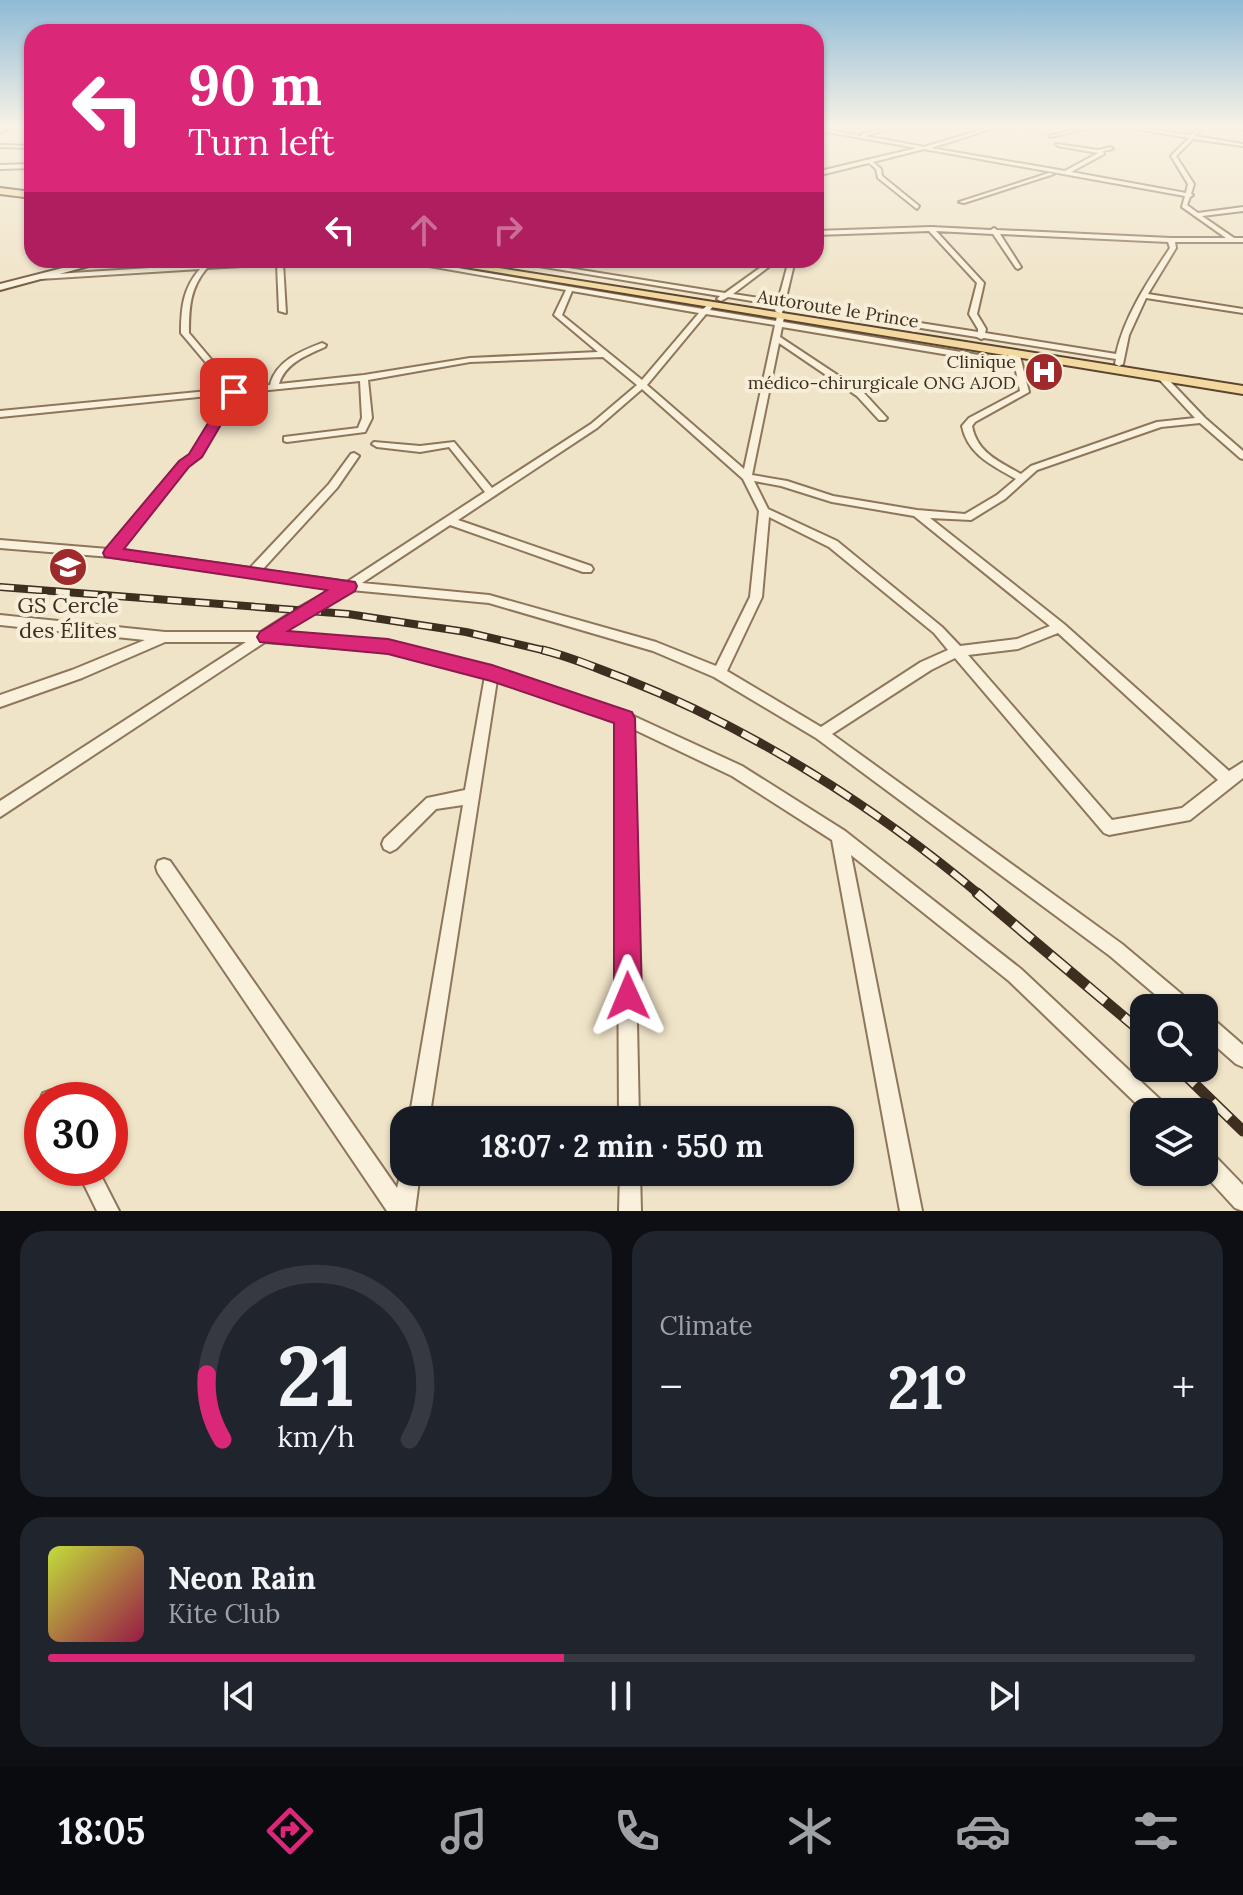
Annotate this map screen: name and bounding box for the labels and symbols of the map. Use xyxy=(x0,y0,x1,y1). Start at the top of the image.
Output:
street label: Autoroute le Prince xyxy=(755,284,921,333)
place label: Clinique médico-chirurgicale ONG AJOD xyxy=(748,350,1016,394)
hospital icon: Clinique médico-chirurgicale ONG AJOD xyxy=(1023,351,1065,393)
pin xyxy=(200,358,268,426)
school or university icon: GS Cercle des Élites xyxy=(47,546,89,588)
place label: GS Cercle des Élites xyxy=(17,591,119,644)
position arrow xyxy=(586,954,670,1038)
speed limit sign: 30 xyxy=(24,1082,128,1186)

